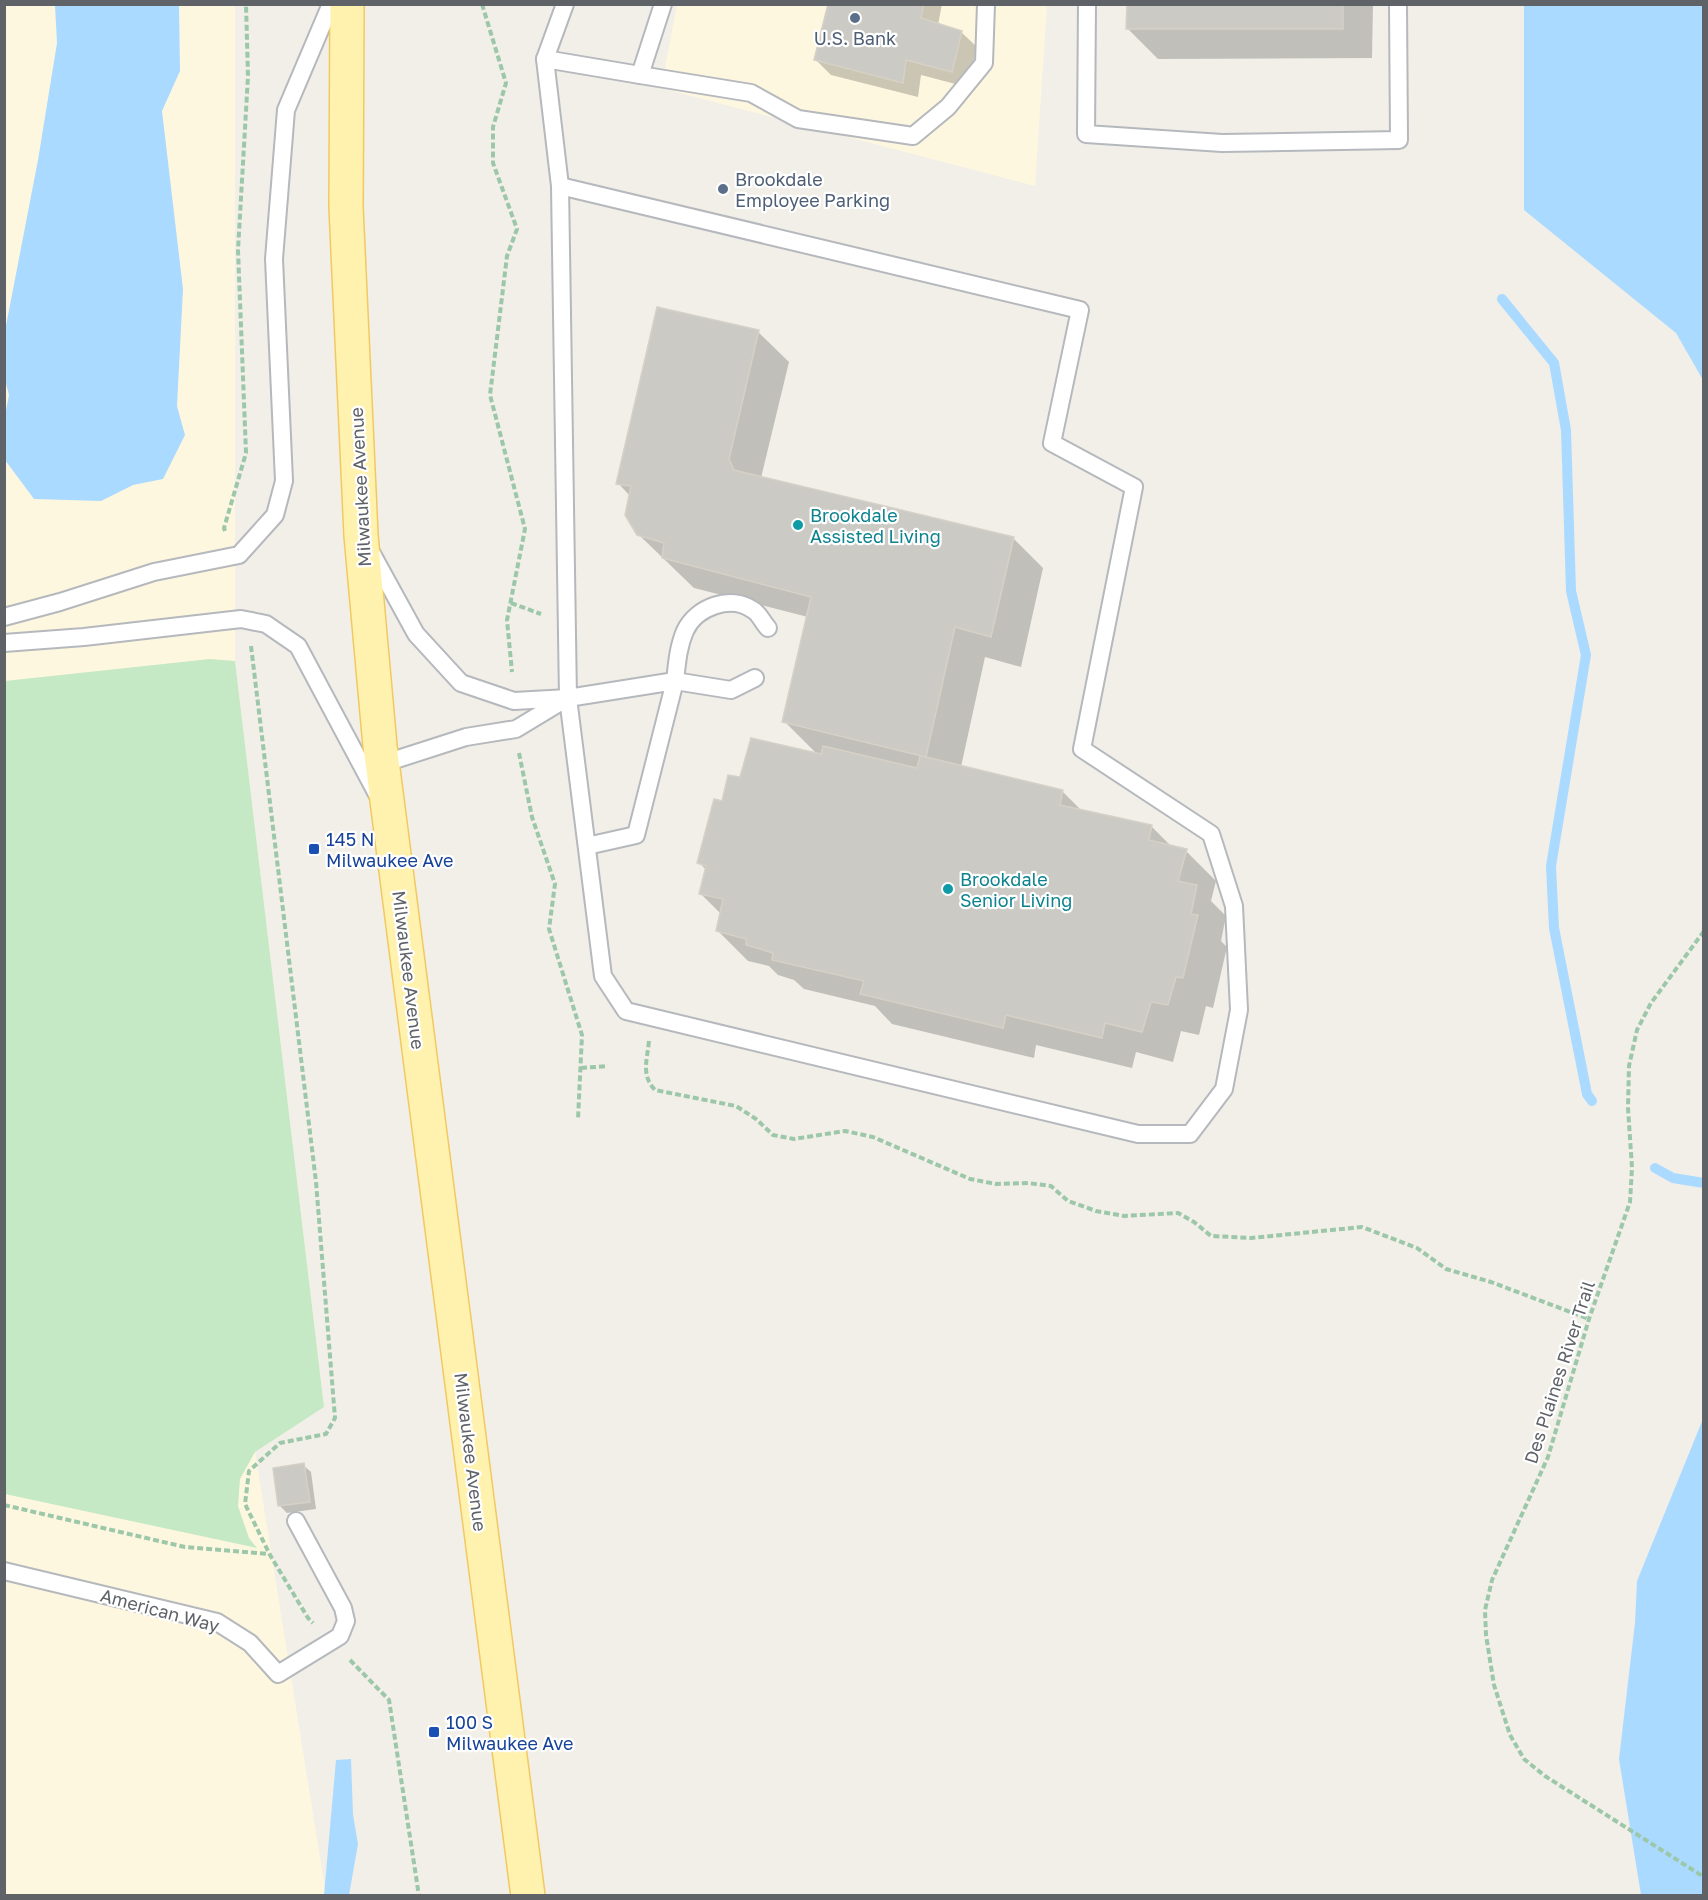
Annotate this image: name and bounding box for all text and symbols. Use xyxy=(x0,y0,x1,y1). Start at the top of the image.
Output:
marker: U.S. Bank xyxy=(848,11,862,25)
place label: U.S. Bank xyxy=(814,27,896,49)
place label: Brookdale Employee Parking xyxy=(735,168,890,211)
marker: Brookdale Employee Parking xyxy=(716,182,730,196)
street label: Milwaukee Avenue xyxy=(345,407,375,567)
place label: Brookdale Assisted Living xyxy=(810,504,941,547)
marker: Brookdale Assisted Living xyxy=(791,518,805,532)
place label: 145 N Milwaukee Ave xyxy=(326,828,454,871)
marker: 145 N Milwaukee Ave xyxy=(307,842,321,856)
place label: Brookdale Senior Living xyxy=(960,868,1072,911)
marker: Brookdale Senior Living xyxy=(941,882,955,896)
street label: Milwaukee Avenue xyxy=(388,889,430,1051)
street label: Des Plaines River Trail xyxy=(1519,1278,1599,1466)
street label: Milwaukee Avenue xyxy=(450,1371,492,1533)
street label: American Way xyxy=(98,1584,222,1636)
place label: 100 S Milwaukee Ave xyxy=(446,1711,574,1754)
marker: 100 S Milwaukee Ave xyxy=(427,1725,441,1739)

